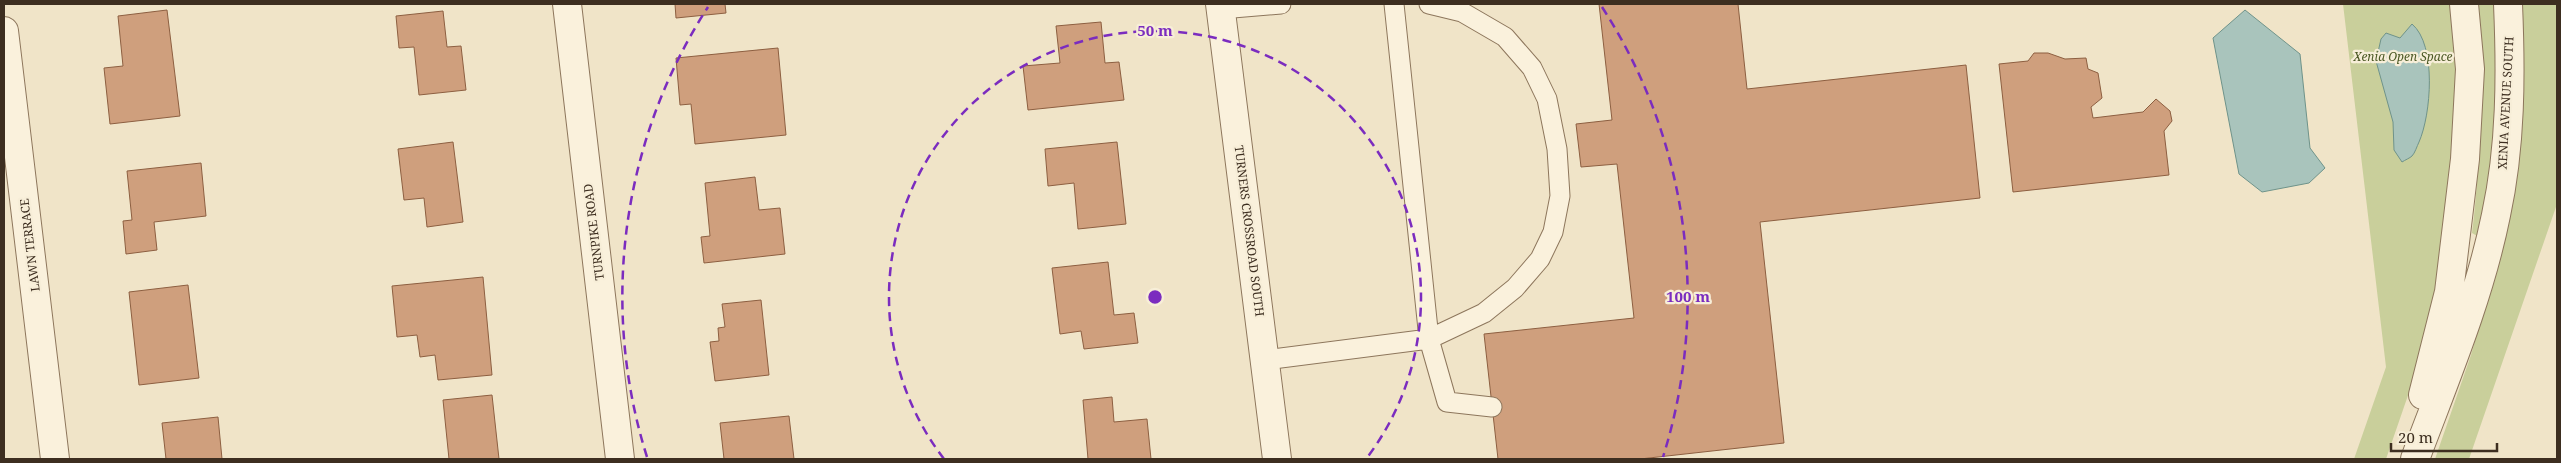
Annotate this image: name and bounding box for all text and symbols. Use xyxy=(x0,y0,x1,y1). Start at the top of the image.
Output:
text: 50 m xyxy=(1137,20,1173,40)
street label: XENIA AVENUE SOUTH xyxy=(2494,36,2517,170)
park label: Xenia Open Space xyxy=(2353,48,2452,65)
street label: TURNERS CROSSROAD SOUTH xyxy=(1231,144,1268,318)
street label: TURNPIKE ROAD xyxy=(579,183,608,281)
street label: LAWN TERRACE xyxy=(15,198,44,293)
text: 100 m xyxy=(1666,286,1710,306)
centre of rings xyxy=(1146,288,1164,306)
scale bar xyxy=(2391,420,2497,452)
text: 20 m xyxy=(2398,427,2433,447)

